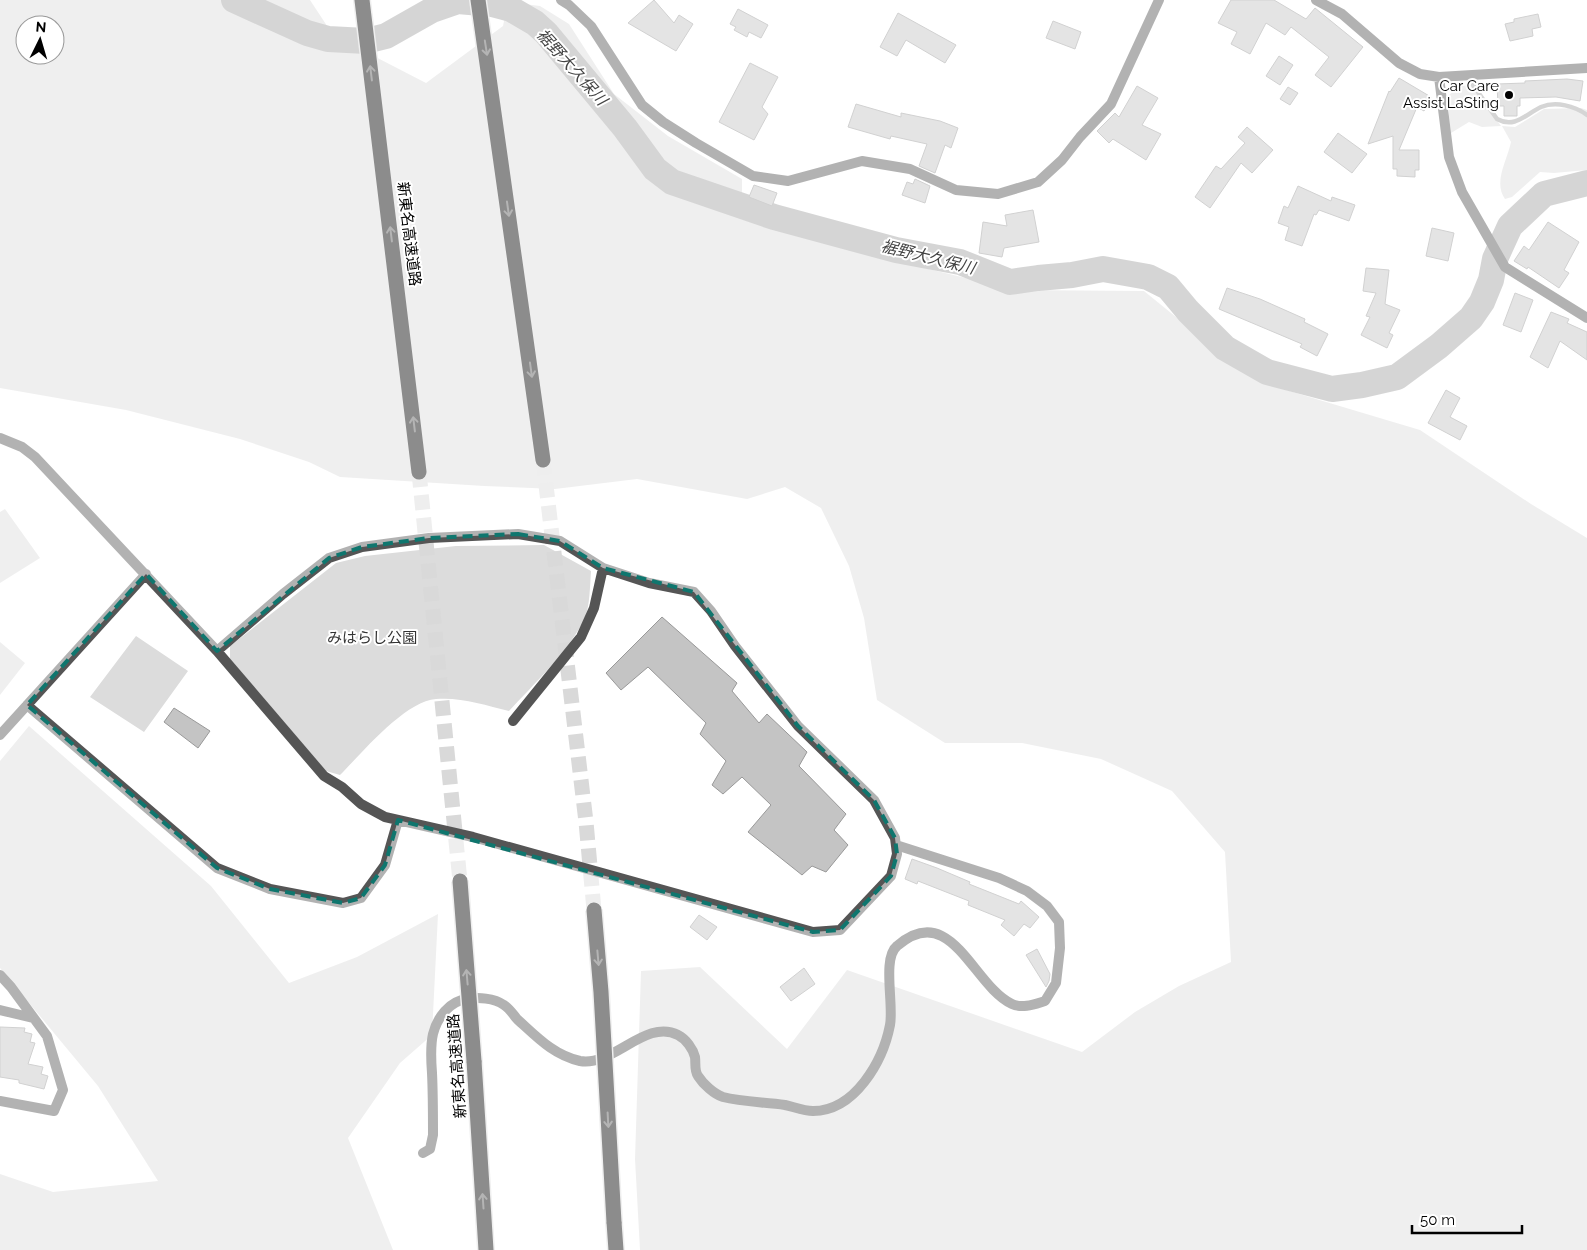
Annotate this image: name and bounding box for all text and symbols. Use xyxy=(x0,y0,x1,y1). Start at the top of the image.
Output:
north arrow xyxy=(15,15,65,65)
text: N xyxy=(35,19,47,35)
water label: 裾野大久保川 xyxy=(533,25,613,111)
one-way arrow xyxy=(481,40,491,56)
one-way arrow xyxy=(366,65,376,81)
place label: Car Care Assist LaSting xyxy=(1403,77,1499,112)
marker: Car Care Assist LaSting xyxy=(1503,89,1515,101)
street label: 新東名高速道路 xyxy=(394,181,424,287)
one-way arrow xyxy=(504,201,514,217)
one-way arrow xyxy=(386,226,396,242)
water label: 裾野大久保川 xyxy=(879,236,979,278)
one-way arrow xyxy=(526,362,536,378)
one-way arrow xyxy=(409,416,419,432)
park label: みはらし公園 xyxy=(327,629,417,647)
one-way arrow xyxy=(593,950,603,966)
one-way arrow xyxy=(463,969,472,985)
street label: 新東名高速道路 xyxy=(444,1013,470,1119)
one-way arrow xyxy=(604,1112,613,1128)
one-way arrow xyxy=(479,1194,488,1210)
scale bar xyxy=(1412,1202,1522,1234)
text: 50 m xyxy=(1420,1211,1455,1229)

